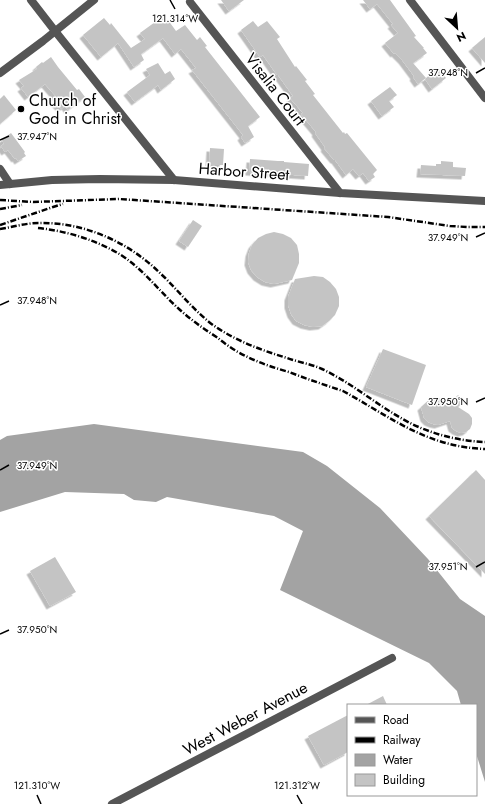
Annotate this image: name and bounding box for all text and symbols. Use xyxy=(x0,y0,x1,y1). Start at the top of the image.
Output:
north arrow xyxy=(437,8,477,48)
text: 121.314°W xyxy=(152,11,198,26)
text: N xyxy=(454,28,469,46)
street label: Visalia Court xyxy=(240,48,311,131)
text: 37.948°N xyxy=(428,65,468,80)
place label: Church of God in Christ xyxy=(29,89,121,130)
marker: Church of God in Christ xyxy=(16,104,26,114)
text: 37.947°N xyxy=(17,129,57,144)
street label: Harbor Street xyxy=(198,157,290,186)
text: 37.949°N xyxy=(428,230,468,245)
text: 37.948°N xyxy=(17,293,57,308)
text: 37.950°N xyxy=(428,394,468,409)
text: 37.949°N xyxy=(17,458,57,473)
text: 37.951°N xyxy=(429,559,468,574)
text: 37.950°N xyxy=(17,622,57,637)
street label: West Weber Avenue xyxy=(179,676,312,761)
legend xyxy=(347,704,477,796)
text: Road xyxy=(383,711,409,729)
text: Railway xyxy=(383,731,421,749)
text: Water xyxy=(383,751,414,769)
text: Building xyxy=(383,771,425,789)
text: 121.310°W xyxy=(14,778,60,793)
text: 121.312°W xyxy=(274,778,320,793)

